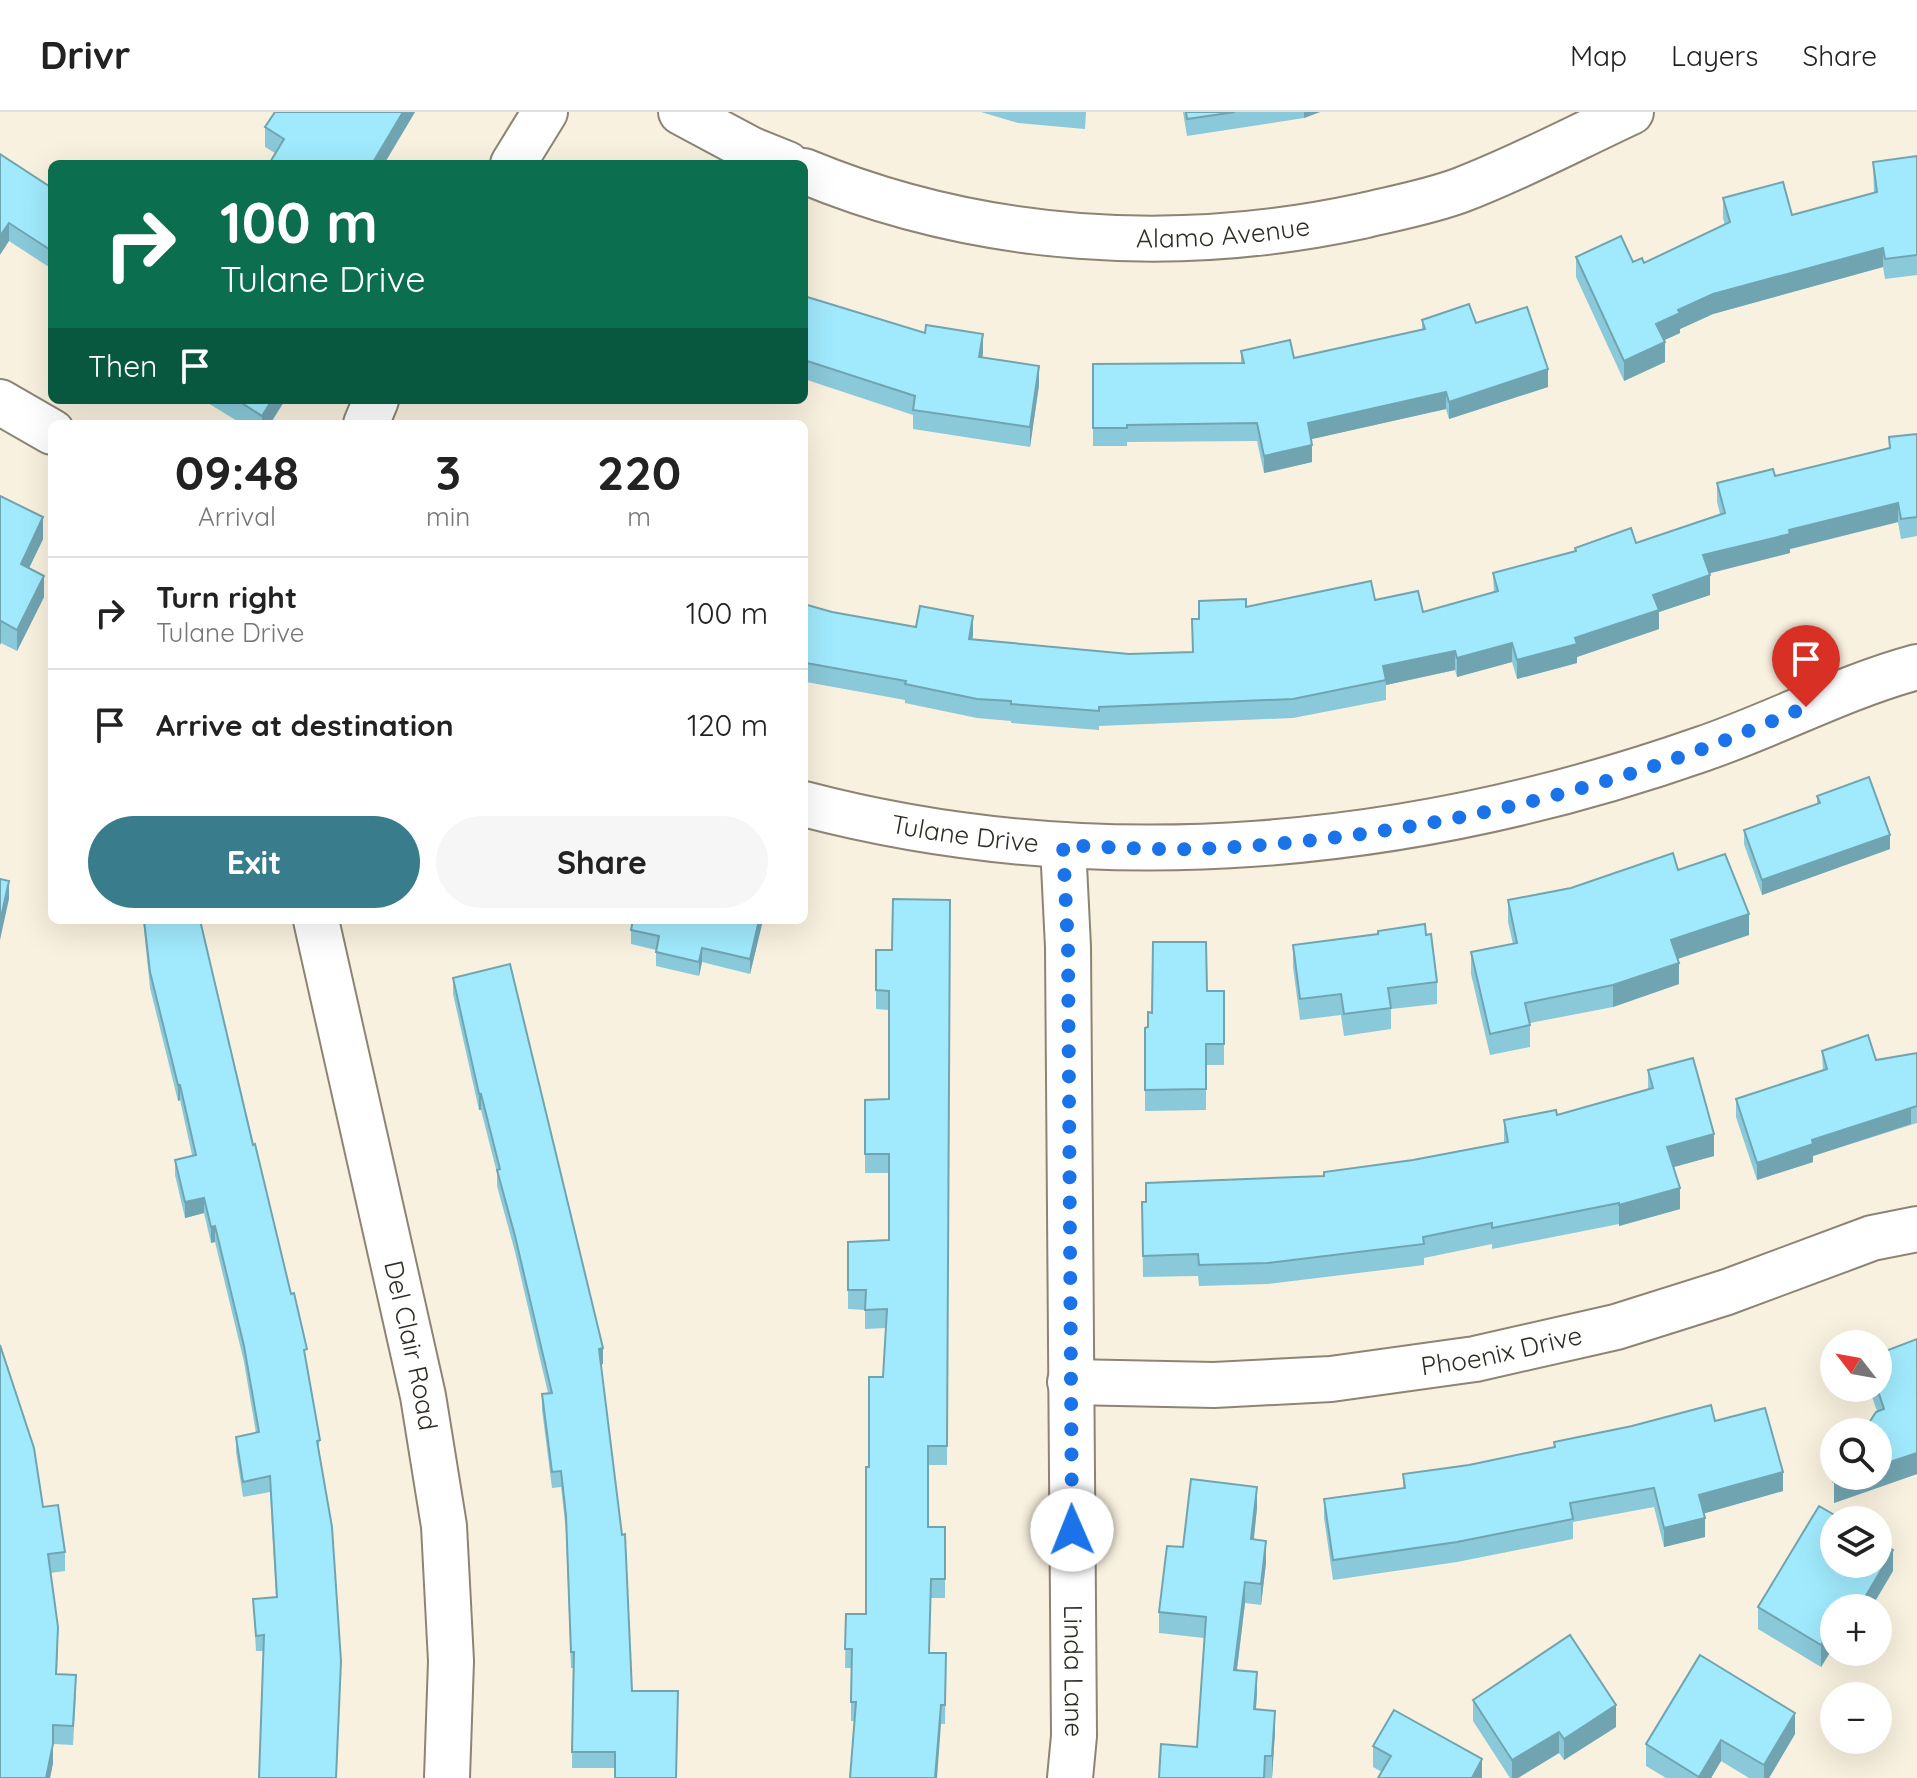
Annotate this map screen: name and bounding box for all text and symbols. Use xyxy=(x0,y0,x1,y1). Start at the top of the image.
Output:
text: Drivr xyxy=(40,31,130,79)
text: Map xyxy=(1570,38,1627,73)
text: Layers xyxy=(1671,38,1758,73)
text: Share xyxy=(1802,38,1877,73)
text: 100 m xyxy=(220,187,378,257)
icon: right xyxy=(88,192,192,296)
street label: Alamo Avenue xyxy=(1136,209,1312,255)
text: Tulane Drive xyxy=(220,256,426,301)
icon: arrive xyxy=(173,344,217,388)
text: Then xyxy=(88,347,157,385)
text: 09:48 xyxy=(175,442,299,502)
text: 3 xyxy=(435,442,461,502)
text: 220 xyxy=(597,442,681,502)
text: Arrival xyxy=(198,500,276,533)
text: min xyxy=(426,500,470,533)
text: m xyxy=(627,500,651,533)
text: Turn right xyxy=(156,578,297,616)
icon: right xyxy=(88,591,132,635)
text: 100 m xyxy=(686,594,768,632)
text: Tulane Drive xyxy=(156,616,305,649)
pin xyxy=(1772,625,1840,707)
icon: arrive xyxy=(1784,637,1828,681)
icon: arrive xyxy=(88,703,132,747)
text: Arrive at destination xyxy=(156,706,454,744)
text: 120 m xyxy=(687,706,768,744)
street label: Tulane Drive xyxy=(889,807,1040,859)
button: Exit xyxy=(88,816,420,908)
button: Share xyxy=(436,816,768,908)
street label: Del Clair Road xyxy=(377,1257,445,1433)
street label: Phoenix Drive xyxy=(1419,1318,1585,1382)
north arrow xyxy=(1820,1330,1892,1402)
map controls xyxy=(1820,1330,1892,1754)
button: search xyxy=(1820,1418,1892,1490)
position arrow xyxy=(1030,1488,1114,1572)
button: layers xyxy=(1820,1506,1892,1578)
button: + xyxy=(1820,1594,1892,1666)
street label: Linda Lane xyxy=(1057,1605,1091,1737)
button: − xyxy=(1820,1682,1892,1754)

